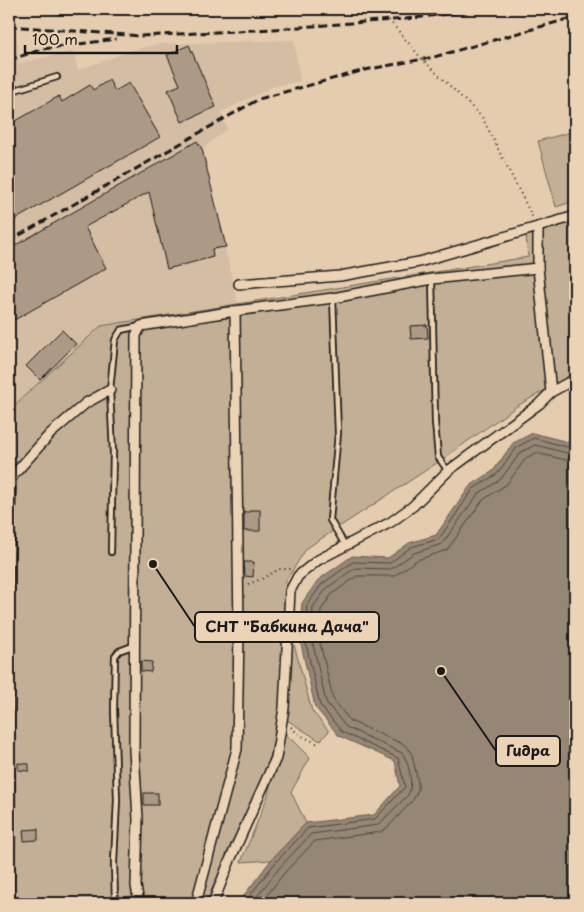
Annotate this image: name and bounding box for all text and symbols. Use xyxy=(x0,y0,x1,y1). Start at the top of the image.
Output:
scale bar xyxy=(25,22,178,54)
text: 100 m xyxy=(32,27,78,50)
callout: СНТ "Бабкина Дача" xyxy=(195,612,379,642)
text: СНТ "Бабкина Дача" xyxy=(205,614,369,637)
callout: Гидра xyxy=(496,736,560,766)
text: Гидра xyxy=(506,738,550,761)

